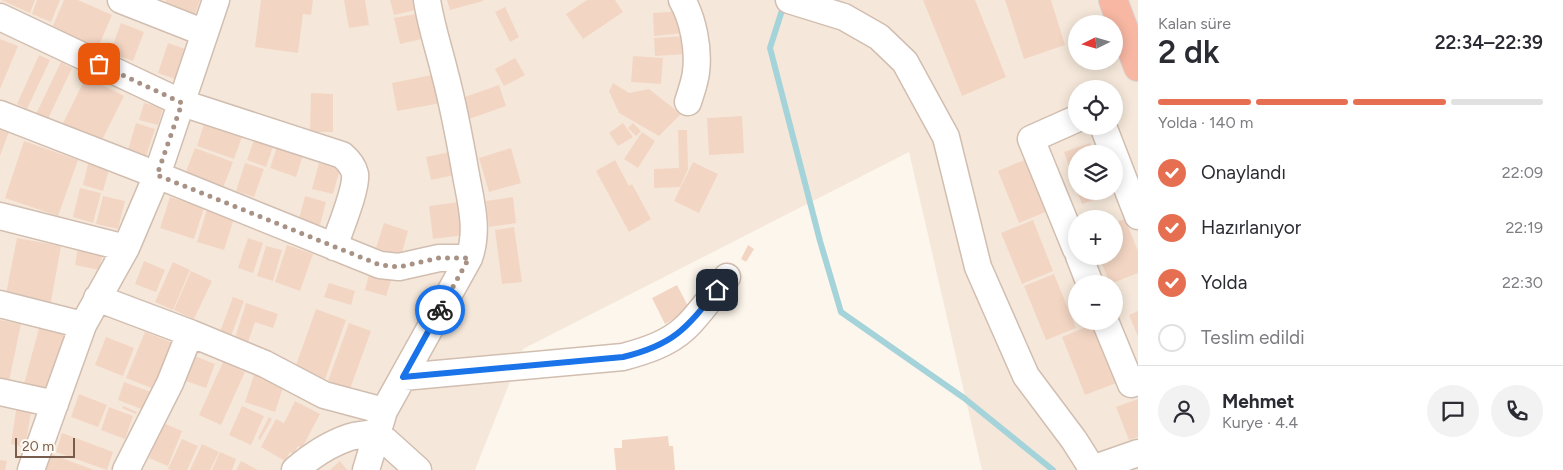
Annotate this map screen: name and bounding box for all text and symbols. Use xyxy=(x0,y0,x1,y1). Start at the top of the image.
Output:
text: Kalan süre xyxy=(1158,14,1231,33)
north arrow xyxy=(1068,15,1122,70)
map controls xyxy=(1068,15,1123,330)
text: 22:34–22:39 xyxy=(1435,31,1543,54)
text: 2 dk xyxy=(1158,33,1219,71)
pin xyxy=(78,43,120,85)
icon: bag xyxy=(85,50,113,78)
button: locate xyxy=(1068,80,1123,135)
text: Yolda · 140 m xyxy=(1158,113,1253,132)
button: layers xyxy=(1068,145,1123,200)
icon: check xyxy=(1158,159,1186,187)
text: Onaylandı xyxy=(1201,161,1286,184)
text: 22:09 xyxy=(1502,163,1543,182)
button: + xyxy=(1068,210,1123,265)
icon: check xyxy=(1158,214,1186,242)
text: Hazırlanıyor xyxy=(1201,216,1301,239)
text: 22:19 xyxy=(1505,218,1543,237)
pin xyxy=(696,269,738,311)
icon: check xyxy=(1158,269,1186,297)
text: Yolda xyxy=(1201,271,1247,294)
text: 22:30 xyxy=(1502,273,1543,292)
button: − xyxy=(1068,275,1123,330)
icon: home xyxy=(703,276,731,304)
courier xyxy=(415,285,465,335)
icon: bike xyxy=(426,296,454,324)
text: Teslim edildi xyxy=(1201,326,1305,349)
button: person xyxy=(1158,385,1210,437)
button: chat xyxy=(1427,385,1479,437)
button: phone xyxy=(1491,385,1543,437)
text: Mehmet xyxy=(1222,390,1294,413)
text: Kurye · 4.4 xyxy=(1222,413,1298,432)
scale bar xyxy=(15,435,75,458)
text: 20 m xyxy=(22,438,54,455)

